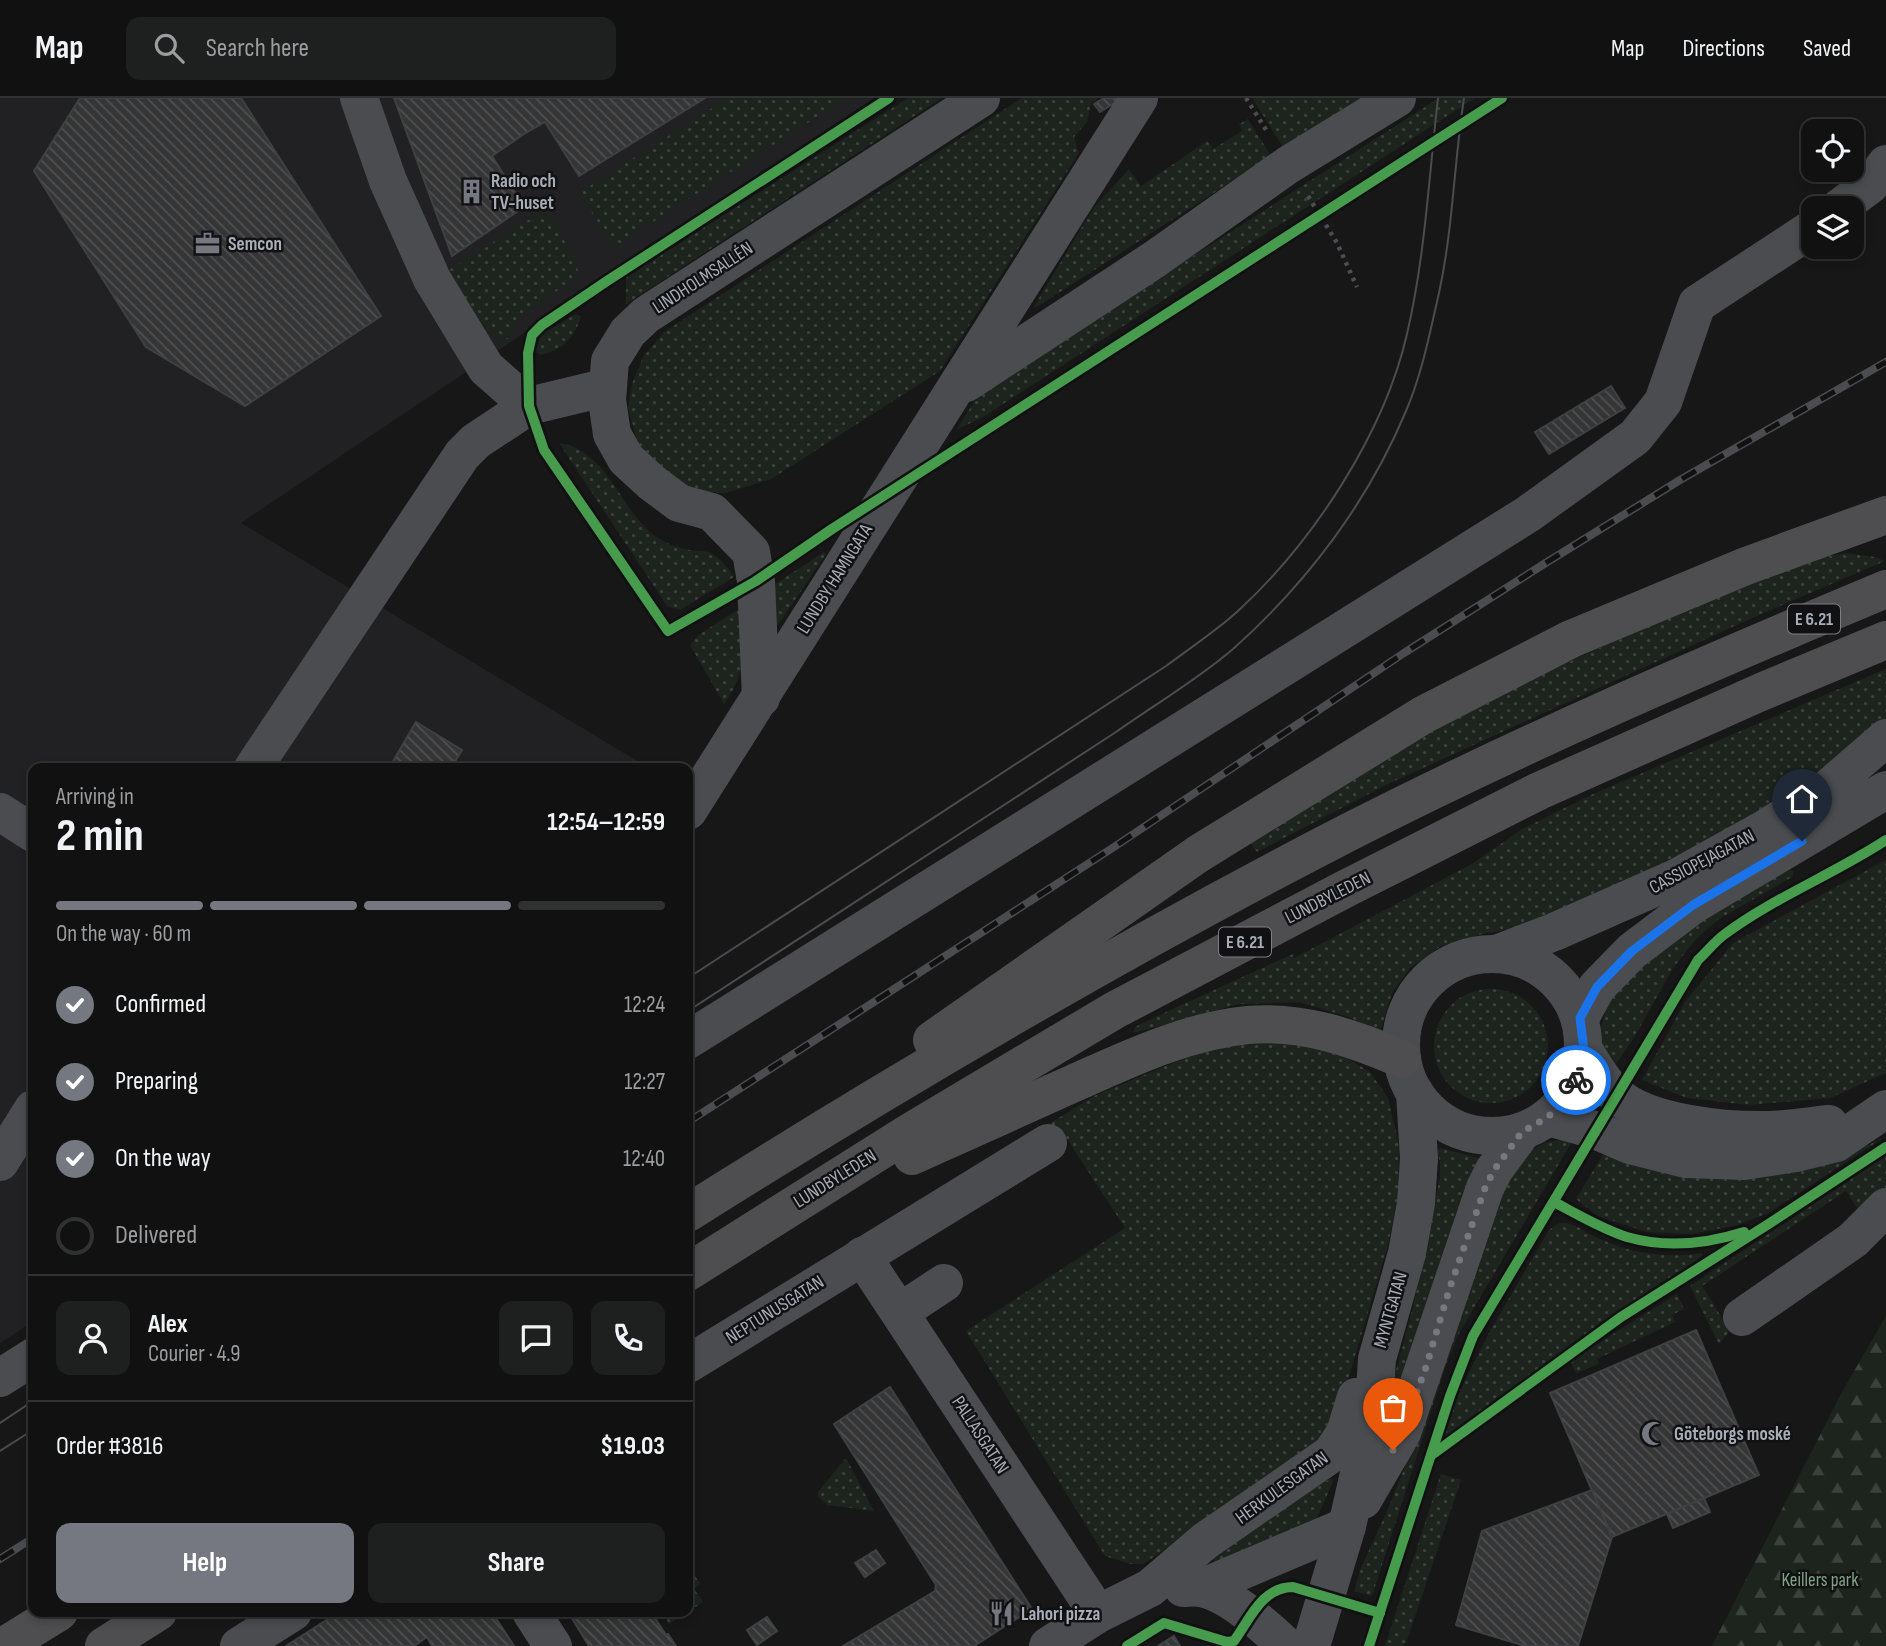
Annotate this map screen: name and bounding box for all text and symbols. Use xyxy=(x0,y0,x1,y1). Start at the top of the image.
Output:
search box xyxy=(126,17,616,80)
text: Map xyxy=(35,28,84,68)
icon: search xyxy=(150,29,188,67)
text: Search here xyxy=(206,33,309,64)
text: Map xyxy=(1611,34,1644,63)
text: Directions xyxy=(1682,34,1765,63)
text: Saved xyxy=(1803,34,1851,63)
map controls xyxy=(1801,119,1864,259)
button: locate xyxy=(1801,119,1864,182)
place label: Radio och TV-huset xyxy=(491,170,556,215)
building icon: Radio och TV-huset xyxy=(457,178,485,206)
button: layers xyxy=(1801,196,1864,259)
office icon: Semcon xyxy=(194,230,222,258)
place label: Semcon xyxy=(228,233,282,256)
street label: LINDHOLMSALLÉN xyxy=(648,237,758,319)
street label: LUNDBY HAMNGATA xyxy=(792,519,878,638)
road number: E 6.21 xyxy=(1788,604,1840,634)
pin xyxy=(1772,769,1832,841)
icon: home xyxy=(1783,780,1821,818)
text: Arriving in xyxy=(56,783,134,811)
text: 12:54–12:59 xyxy=(547,807,665,838)
text: 2 min xyxy=(56,809,144,864)
street label: CASSIOPEJAGATAN xyxy=(1645,825,1759,899)
street label: LUNDBYLEDEN xyxy=(1281,867,1375,929)
text: On the way · 60 m xyxy=(56,920,191,948)
road number: E 6.21 xyxy=(1219,928,1271,956)
icon: check xyxy=(56,986,94,1024)
text: Confirmed xyxy=(115,989,206,1020)
text: 12:24 xyxy=(624,991,665,1019)
courier xyxy=(1541,1045,1611,1115)
icon: bike xyxy=(1557,1061,1595,1099)
icon: check xyxy=(56,1063,94,1101)
text: Preparing xyxy=(115,1066,198,1097)
text: 12:27 xyxy=(624,1068,665,1096)
icon: check xyxy=(56,1140,94,1178)
text: On the way xyxy=(115,1143,211,1174)
text: 12:40 xyxy=(623,1145,665,1173)
street label: LUNDBYLEDEN xyxy=(789,1145,881,1213)
text: Delivered xyxy=(115,1220,197,1251)
street label: MYNTGATAN xyxy=(1369,1269,1413,1351)
street label: NEPTUNUSGATAN xyxy=(722,1271,828,1349)
button: person xyxy=(56,1301,130,1375)
button: chat xyxy=(499,1301,573,1375)
button: phone xyxy=(591,1301,665,1375)
text: Alex xyxy=(148,1309,188,1340)
text: Courier · 4.9 xyxy=(148,1340,240,1368)
pin xyxy=(1363,1378,1423,1450)
icon: bag xyxy=(1374,1389,1412,1427)
street label: PALLASGATAN xyxy=(946,1392,1014,1478)
mosque icon: Göteborgs moské xyxy=(1640,1420,1668,1448)
place label: Göteborgs moské xyxy=(1674,1423,1791,1446)
text: Order #3816 xyxy=(56,1431,163,1462)
text: $19.03 xyxy=(600,1431,665,1462)
street label: HERKULESGATAN xyxy=(1231,1447,1333,1529)
button: Help xyxy=(56,1523,354,1603)
button: Share xyxy=(368,1523,665,1603)
park label: Keillers park xyxy=(1781,1569,1859,1592)
restaurant icon: Lahori pizza xyxy=(987,1600,1015,1628)
place label: Lahori pizza xyxy=(1021,1603,1100,1626)

